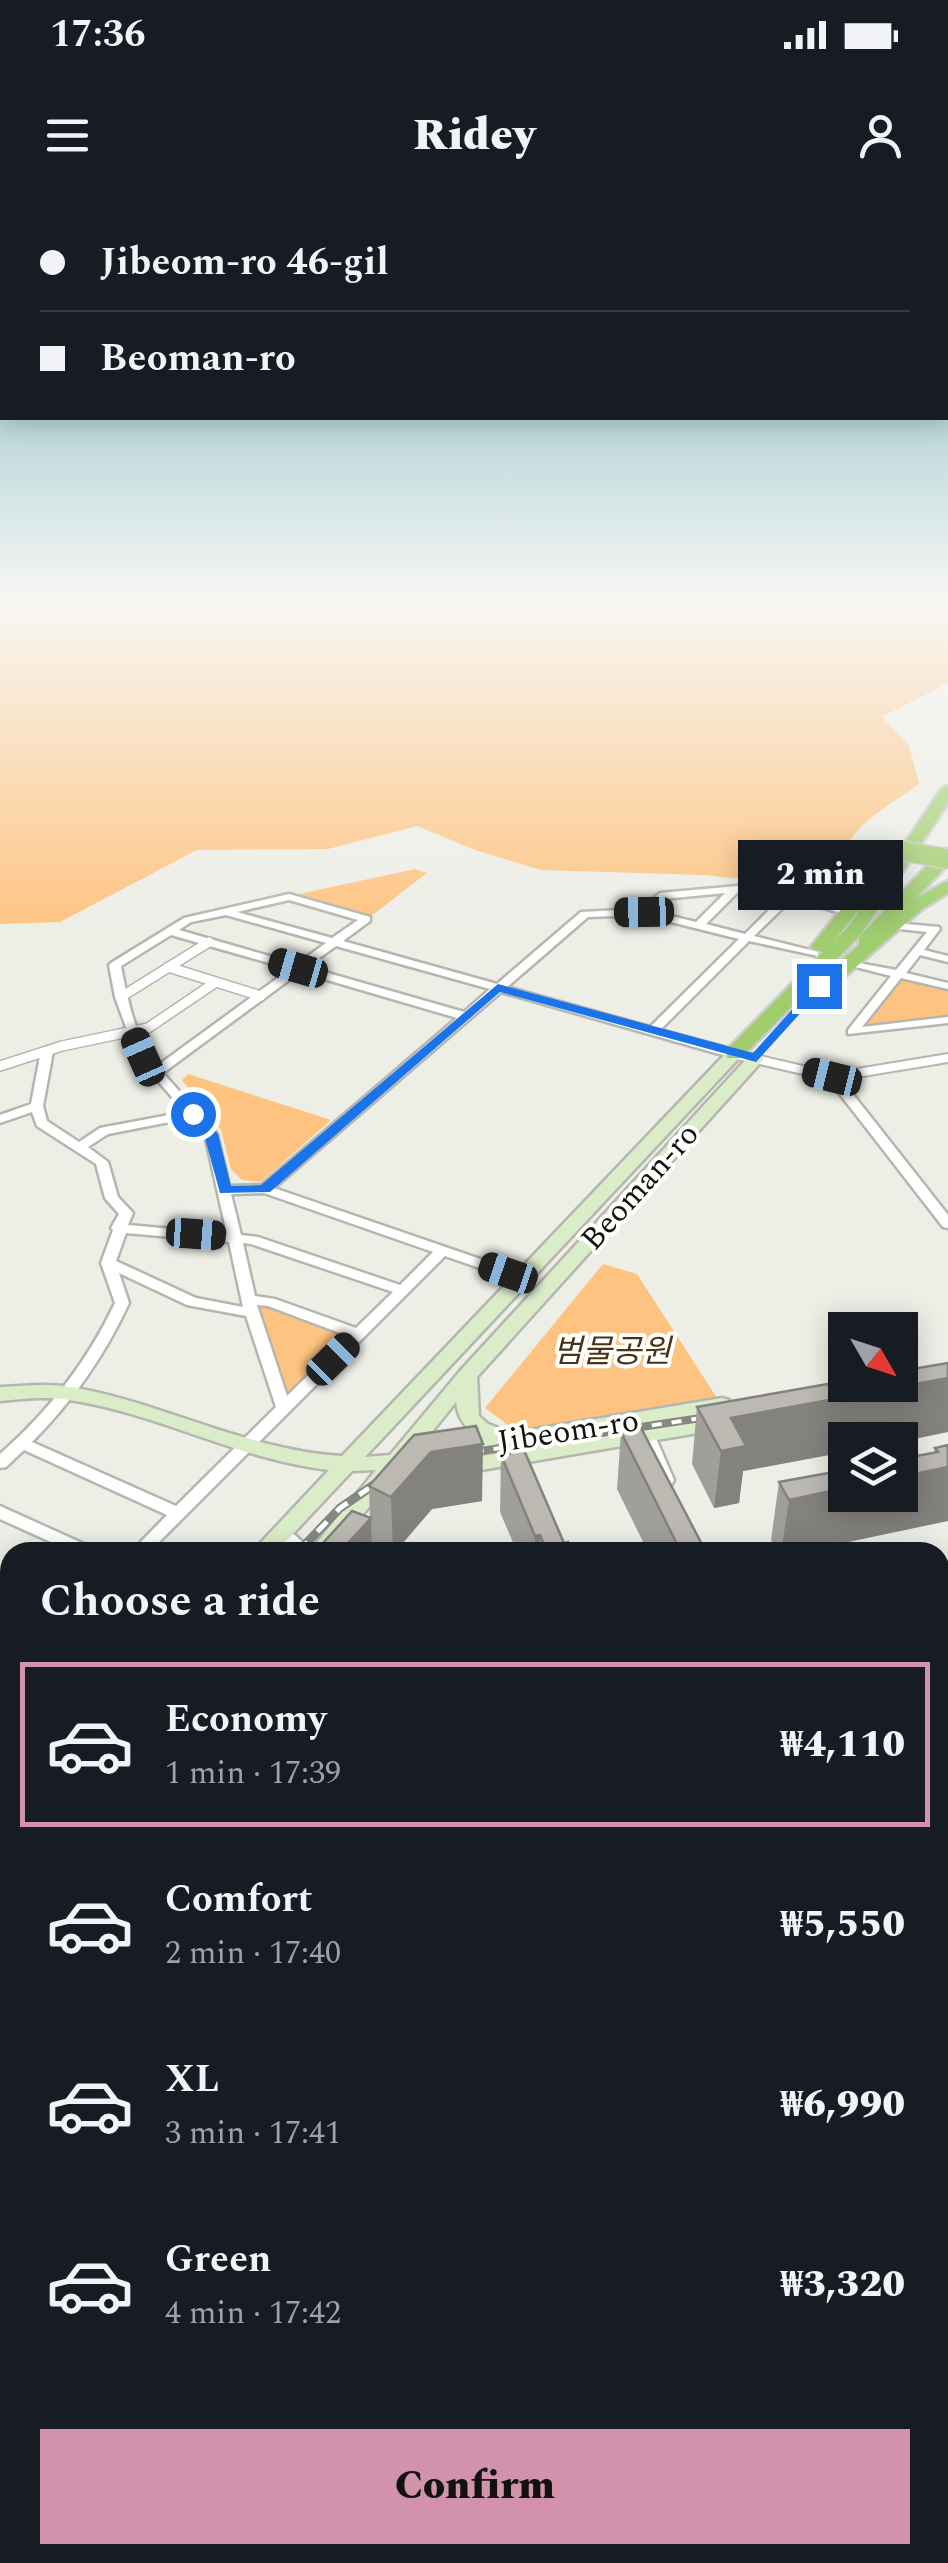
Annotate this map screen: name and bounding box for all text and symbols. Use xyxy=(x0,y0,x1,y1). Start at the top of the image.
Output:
text: 17:36 xyxy=(50,6,145,64)
text: Ridey xyxy=(413,101,535,170)
icon: menu xyxy=(40,108,95,163)
icon: person xyxy=(853,108,908,163)
text: Jibeom-ro 46-gil xyxy=(100,234,389,292)
text: Beoman-ro xyxy=(100,330,296,388)
callout: 2 min xyxy=(736,841,902,911)
text: 2 min xyxy=(776,850,865,899)
car xyxy=(614,896,674,928)
car xyxy=(265,945,331,991)
route end xyxy=(797,964,842,1009)
car xyxy=(117,1023,169,1091)
car xyxy=(799,1055,865,1099)
route start xyxy=(171,1092,216,1137)
street label: Beoman-ro xyxy=(569,1112,711,1262)
car xyxy=(165,1217,227,1251)
car xyxy=(475,1249,541,1297)
north arrow xyxy=(828,1312,918,1402)
map controls xyxy=(828,1312,918,1512)
car xyxy=(301,1327,365,1391)
park label: 범물공원 xyxy=(553,1328,673,1377)
street label: Jibeom-ro xyxy=(494,1396,642,1467)
button: layers xyxy=(828,1422,918,1512)
text: Choose a ride xyxy=(40,1567,320,1636)
text: Economy xyxy=(165,1691,326,1749)
icon: car xyxy=(45,1700,135,1790)
text: ₩4,110 xyxy=(780,1716,905,1774)
text: 1 min · 17:39 xyxy=(165,1749,341,1798)
text: Comfort xyxy=(165,1871,312,1929)
icon: car xyxy=(45,1880,135,1970)
text: ₩5,550 xyxy=(780,1896,905,1954)
text: 2 min · 17:40 xyxy=(165,1929,341,1978)
text: XL xyxy=(165,2051,219,2109)
icon: car xyxy=(45,2060,135,2150)
text: ₩6,990 xyxy=(780,2076,905,2134)
text: 3 min · 17:41 xyxy=(165,2109,341,2158)
text: Green xyxy=(165,2231,272,2289)
icon: car xyxy=(45,2240,135,2330)
text: ₩3,320 xyxy=(780,2256,905,2314)
text: 4 min · 17:42 xyxy=(165,2289,341,2338)
button: Confirm xyxy=(40,2429,910,2544)

